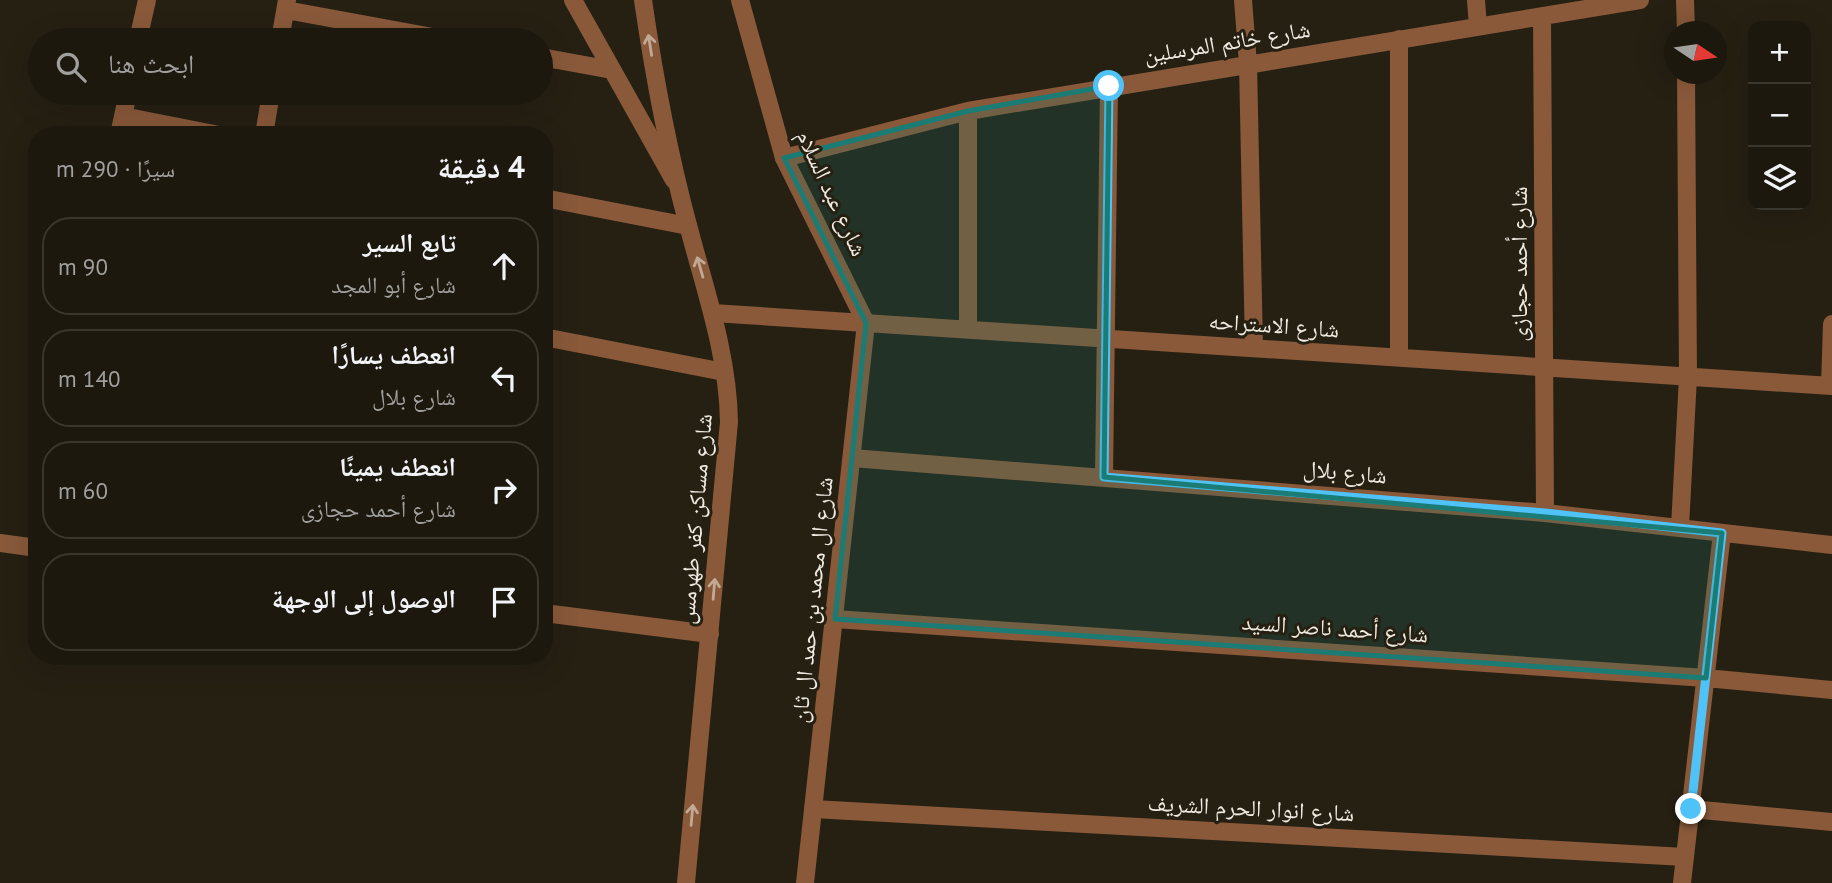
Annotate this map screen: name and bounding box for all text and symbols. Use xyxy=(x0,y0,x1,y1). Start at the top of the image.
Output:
street label: شارع خاتم المرسلين xyxy=(1142,14,1313,71)
north arrow xyxy=(1664,21,1727,84)
map controls xyxy=(1748,21,1811,210)
button: + xyxy=(1748,21,1811,84)
search box xyxy=(28,28,553,105)
one-way arrow xyxy=(643,34,656,57)
text: ابحث هنا xyxy=(108,47,194,80)
icon: search xyxy=(52,48,90,86)
route start xyxy=(1093,70,1124,101)
button: − xyxy=(1748,84,1811,147)
street label: شارع عبد السلام xyxy=(789,125,874,261)
text: 4 دقيقة xyxy=(437,147,525,186)
button: layers xyxy=(1748,147,1811,210)
text: سيرًا · 290 m xyxy=(56,154,175,183)
street label: شارع أحمد حجازى xyxy=(1504,186,1534,342)
text: تابع السير xyxy=(363,226,456,259)
icon: ahead xyxy=(485,247,523,285)
text: 90 m xyxy=(58,252,108,281)
one-way arrow xyxy=(692,256,705,278)
text: شارع أبو المجد xyxy=(331,270,456,299)
street label: شارع الاستراحه xyxy=(1208,305,1340,345)
text: انعطف يسارًا xyxy=(332,338,456,371)
icon: left xyxy=(485,359,523,397)
text: 140 m xyxy=(58,364,120,393)
text: شارع بلال xyxy=(372,382,456,411)
street label: شارع مساكن كفر طهرمس xyxy=(671,412,719,626)
text: انعطف يمينًا xyxy=(339,450,456,483)
street label: شارع بلال xyxy=(1302,453,1388,491)
icon: right xyxy=(485,471,523,509)
text: 60 m xyxy=(58,476,108,505)
street label: شارع ال محمد بن حمد ال ثان xyxy=(784,476,840,724)
text: شارع أحمد حجازى xyxy=(301,494,456,523)
one-way arrow xyxy=(708,578,721,600)
text: الوصول إلى الوجهة xyxy=(272,582,456,615)
icon: arrive xyxy=(485,583,523,621)
street label: شارع أحمد ناصر السيد xyxy=(1241,607,1429,649)
street label: شارع انوار الحرم الشريف xyxy=(1147,788,1355,829)
route end xyxy=(1675,793,1706,824)
one-way arrow xyxy=(686,804,699,827)

